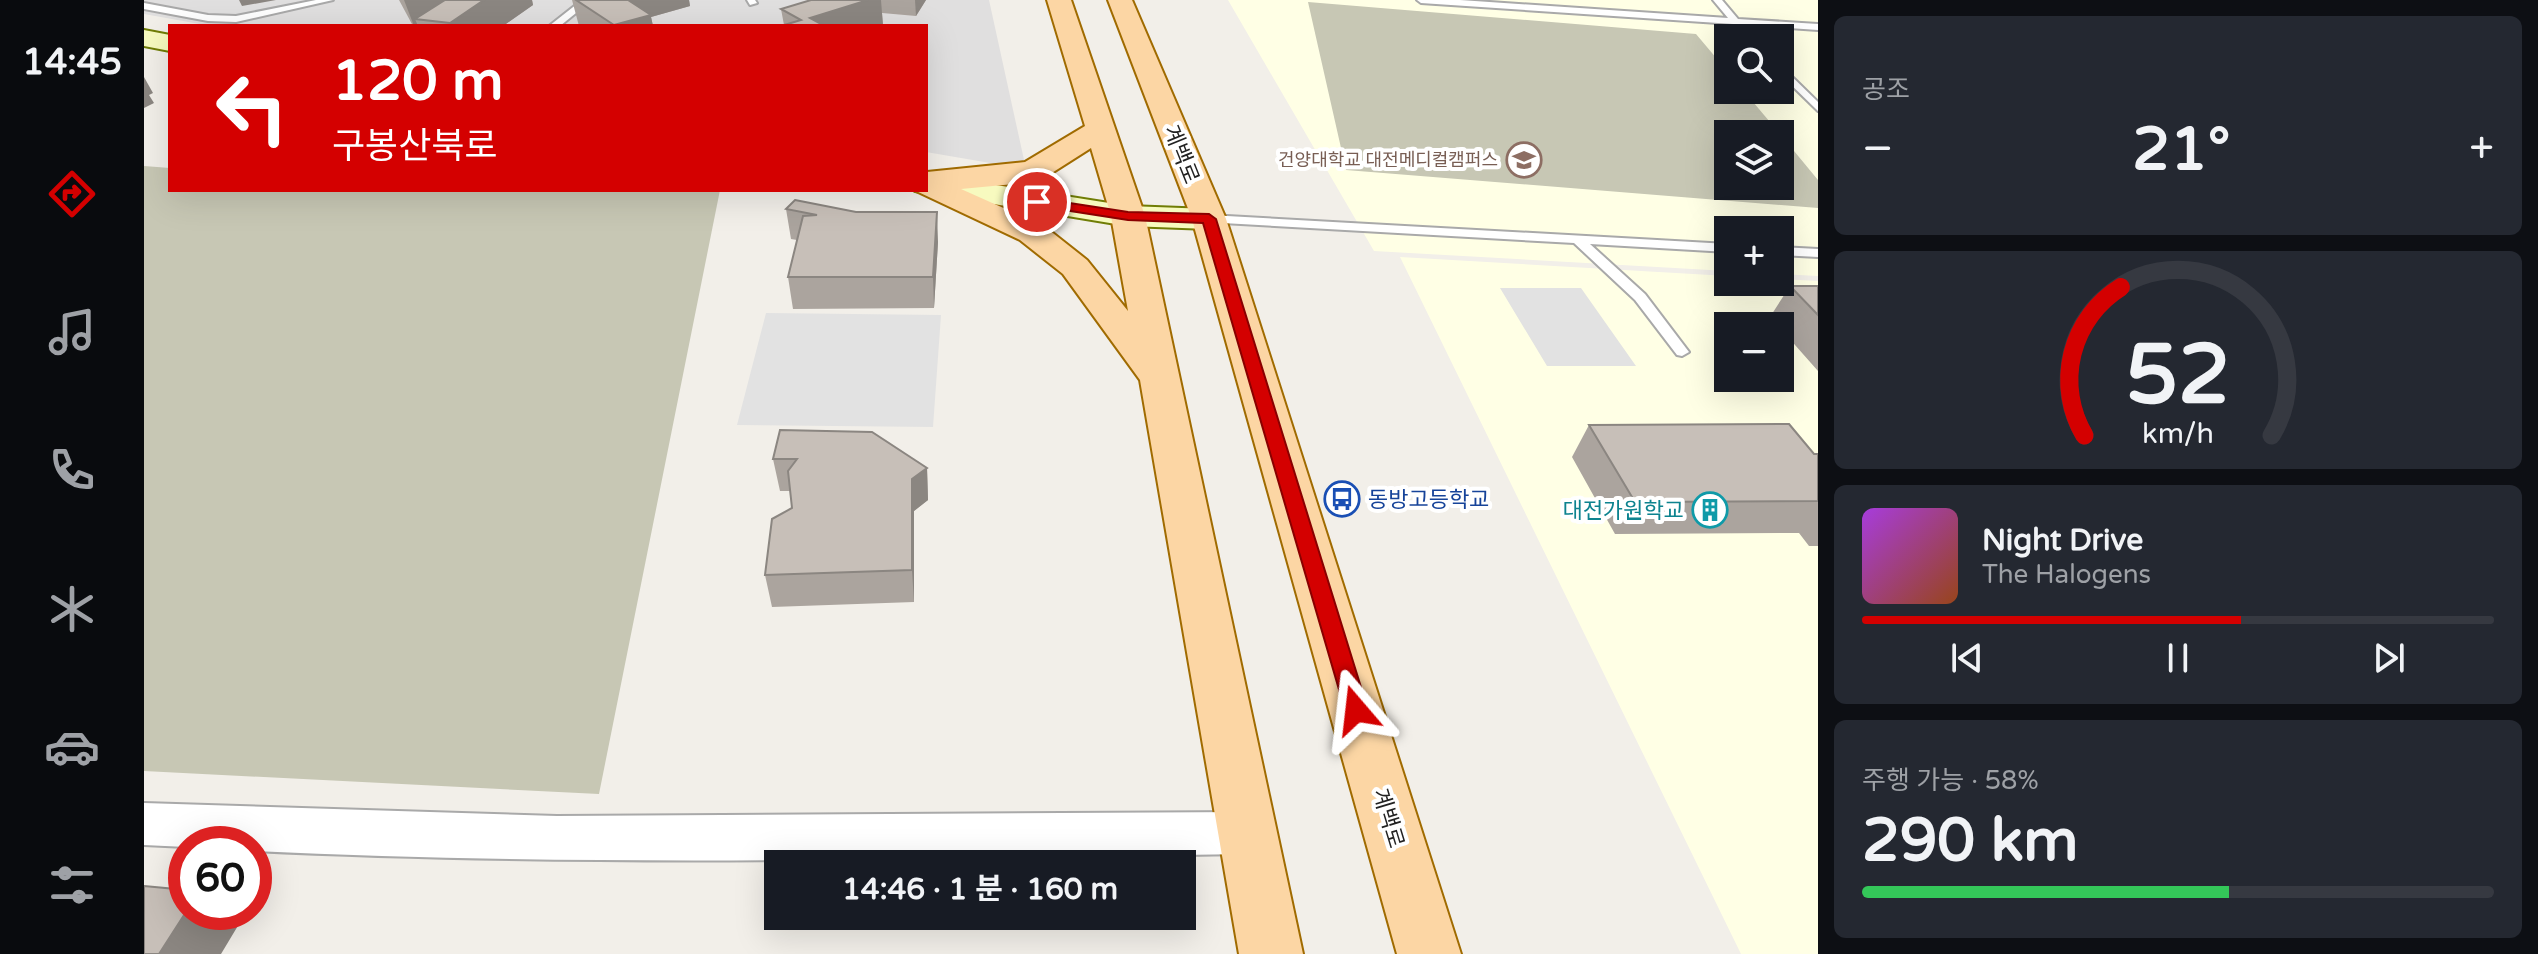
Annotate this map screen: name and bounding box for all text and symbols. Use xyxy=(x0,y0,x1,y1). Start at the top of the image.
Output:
map controls xyxy=(1714,24,1794,392)
button: search xyxy=(1714,24,1794,104)
text: 14:45 xyxy=(22,41,122,84)
text: 120 m xyxy=(332,48,503,115)
icon: left xyxy=(200,56,304,160)
text: 공조 xyxy=(1862,74,1910,105)
text: 21° xyxy=(2132,114,2230,186)
button: layers xyxy=(1714,120,1794,200)
street label: 계백로 xyxy=(1158,121,1205,187)
text: − xyxy=(1862,123,1893,176)
text: + xyxy=(2469,123,2494,176)
text: 구봉산북로 xyxy=(332,125,498,168)
school or university icon: 건양대학교 대전메디컬캠퍼스 xyxy=(1505,141,1543,179)
place label: 건양대학교 대전메디컬캠퍼스 xyxy=(1278,149,1498,171)
icon: directions xyxy=(44,166,100,222)
pin xyxy=(1003,168,1071,236)
icon: arrive xyxy=(1015,180,1059,224)
button: + xyxy=(1714,216,1794,296)
icon: music xyxy=(44,304,100,360)
button: − xyxy=(1714,312,1794,392)
text: 52 xyxy=(2126,325,2230,425)
text: km/h xyxy=(2142,417,2214,451)
icon: phone xyxy=(44,442,100,498)
bus stop icon: 동방고등학교 xyxy=(1323,480,1361,518)
place label: 동방고등학교 xyxy=(1368,487,1489,513)
building icon: 대전가원학교 xyxy=(1691,491,1729,529)
place label: 대전가원학교 xyxy=(1563,498,1684,524)
text: Night Drive xyxy=(1982,522,2143,559)
text: The Halogens xyxy=(1982,559,2151,590)
icon: climate xyxy=(44,581,100,637)
icon: previous xyxy=(1945,636,1989,680)
icon: pause xyxy=(2156,636,2200,680)
icon: next xyxy=(2367,636,2411,680)
position arrow xyxy=(1314,668,1398,752)
icon: car xyxy=(44,719,100,775)
text: 주행 가능 · 58% xyxy=(1862,765,2039,796)
street label: 계백로 xyxy=(1367,785,1409,851)
text: 290 km xyxy=(1862,805,2078,877)
speed limit sign: 60 xyxy=(168,826,272,930)
icon: filters xyxy=(44,857,100,913)
text: 14:46 · 1 분 · 160 m xyxy=(842,871,1118,908)

